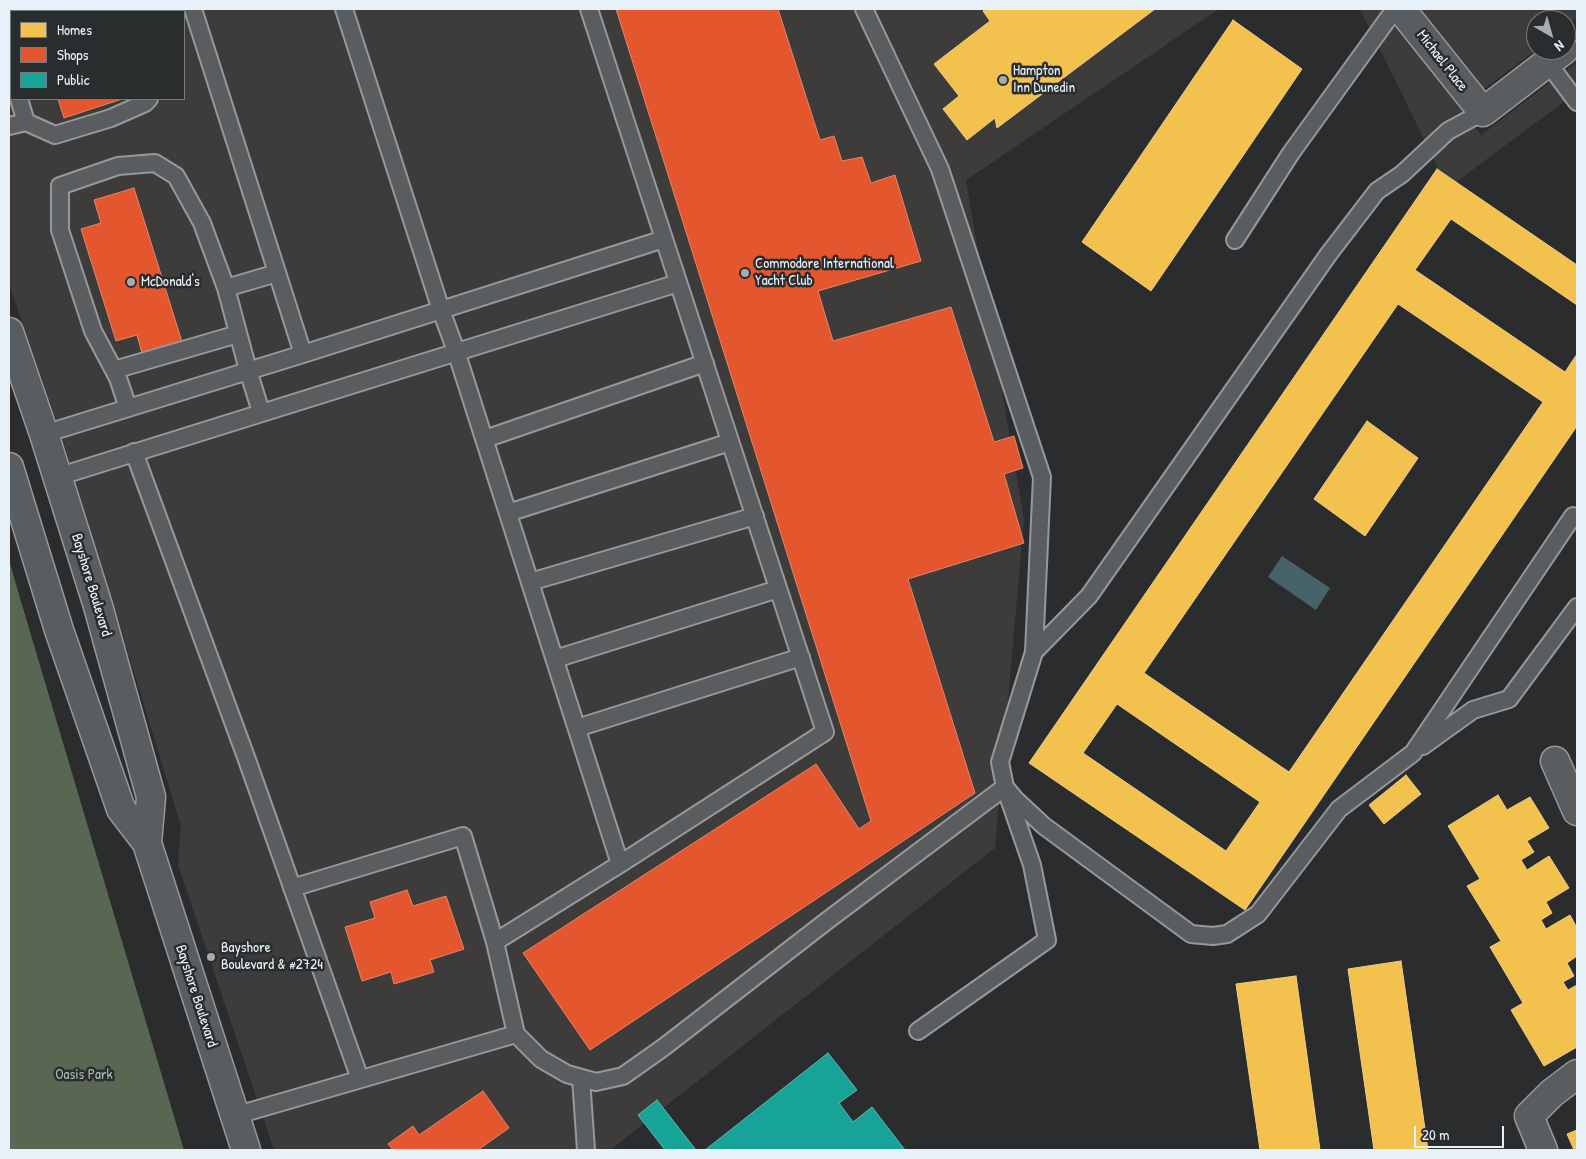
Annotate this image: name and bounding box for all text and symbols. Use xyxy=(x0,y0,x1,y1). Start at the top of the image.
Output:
legend xyxy=(10,10,185,100)
north arrow xyxy=(1526,10,1576,60)
text: Homes xyxy=(57,19,92,40)
street label: Michael Place xyxy=(1413,27,1471,95)
text: N xyxy=(1551,37,1569,56)
text: Shops xyxy=(57,44,88,65)
place label: Hampton Inn Dunedin xyxy=(1013,62,1075,97)
text: Public xyxy=(57,69,90,90)
marker: Hampton Inn Dunedin xyxy=(997,74,1009,86)
place label: Commodore International Yacht Club xyxy=(755,255,894,290)
marker: Commodore International Yacht Club xyxy=(739,267,751,279)
place label: McDonald's xyxy=(141,273,200,291)
marker: McDonald's xyxy=(125,276,137,288)
street label: Bayshore Boulevard xyxy=(67,532,115,638)
place label: Bayshore Boulevard & #2724 xyxy=(221,939,323,974)
street label: Bayshore Boulevard xyxy=(171,943,221,1049)
marker: Bayshore Boulevard & #2724 xyxy=(205,951,217,963)
park label: Oasis Park xyxy=(55,1066,113,1084)
scale bar xyxy=(1416,1116,1506,1148)
text: 20 m xyxy=(1422,1124,1449,1145)

